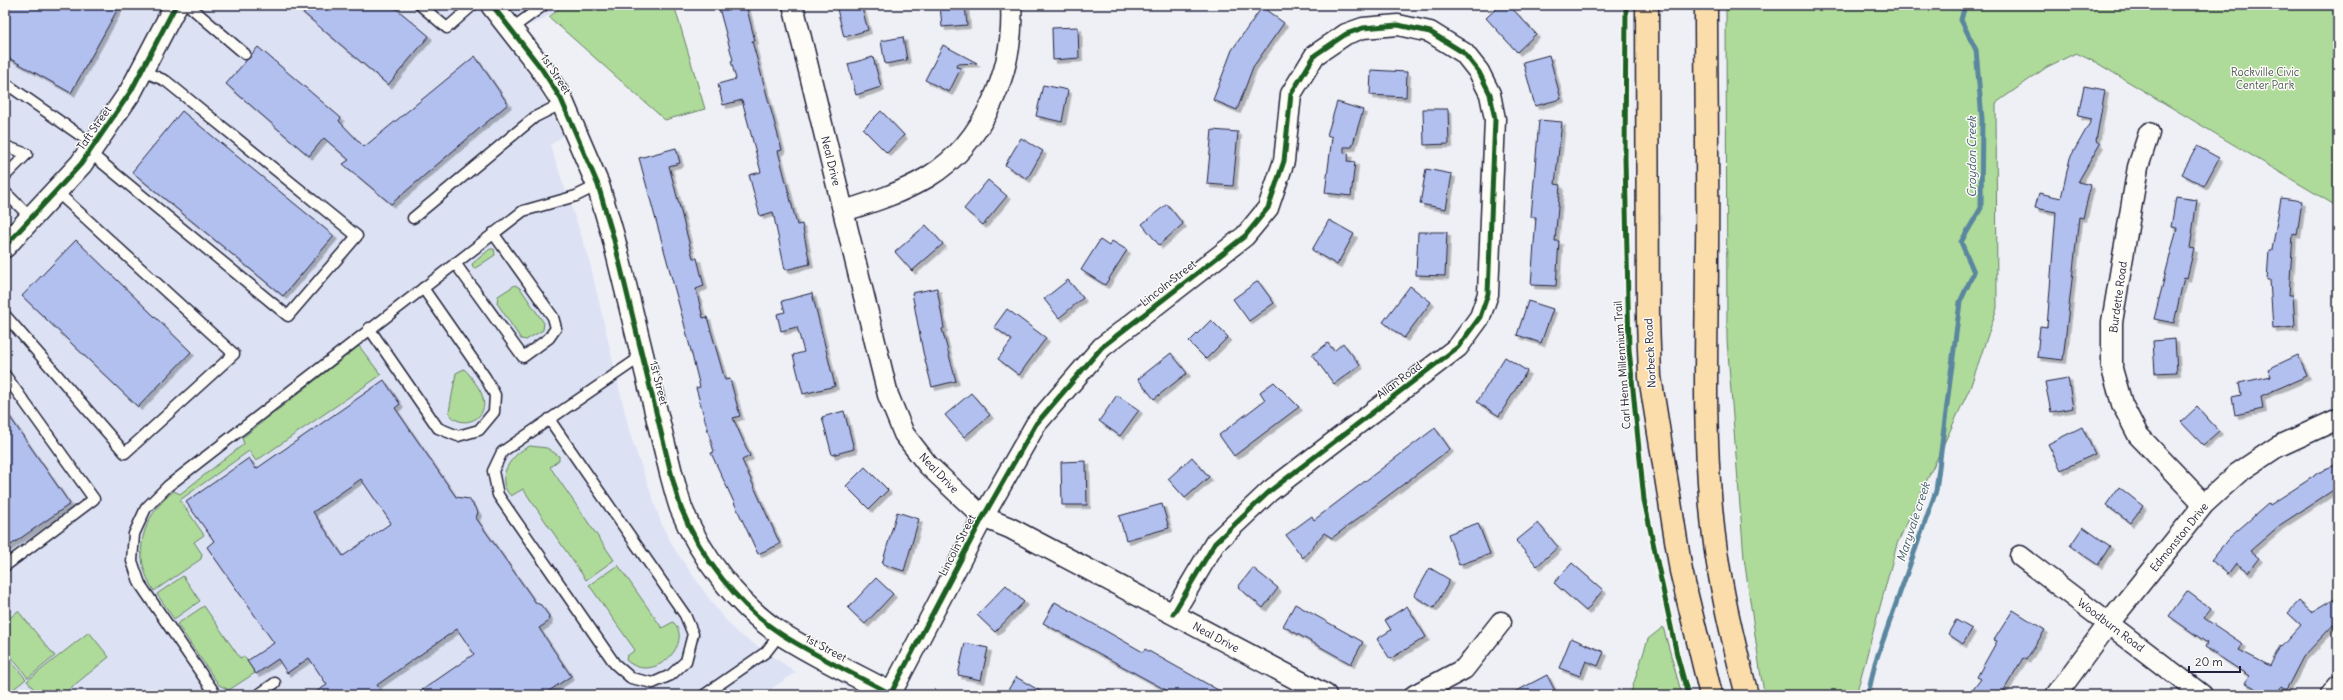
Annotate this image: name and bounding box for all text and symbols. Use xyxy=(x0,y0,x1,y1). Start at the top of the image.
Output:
street label: 1st Street xyxy=(538,51,574,97)
park label: Rockville Civic Center Park xyxy=(2231,65,2300,92)
street label: Taft Street xyxy=(74,103,114,153)
water label: Croydon Creek xyxy=(1964,116,1979,198)
street label: Neal Drive xyxy=(818,135,844,187)
street label: Lincoln Street xyxy=(1137,257,1199,309)
street label: Burdette Road xyxy=(2106,260,2130,334)
street label: Carl Henn Millennium Trail xyxy=(1611,300,1633,430)
street label: Norbeck Road xyxy=(1641,317,1659,388)
street label: Allan Road xyxy=(1374,358,1425,402)
street label: 1st Street xyxy=(647,359,671,407)
street label: Neal Drive xyxy=(916,450,962,496)
water label: Maryvale creek xyxy=(1893,480,1933,564)
street label: Edmonston Drive xyxy=(2147,500,2211,574)
street label: Lincoln Street xyxy=(935,512,979,578)
street label: Woodburn Road xyxy=(2075,595,2148,655)
street label: Neal Drive xyxy=(1190,619,1242,655)
street label: 1st Street xyxy=(803,631,849,665)
scale bar xyxy=(2189,648,2240,674)
text: 20 m xyxy=(2195,654,2223,669)

